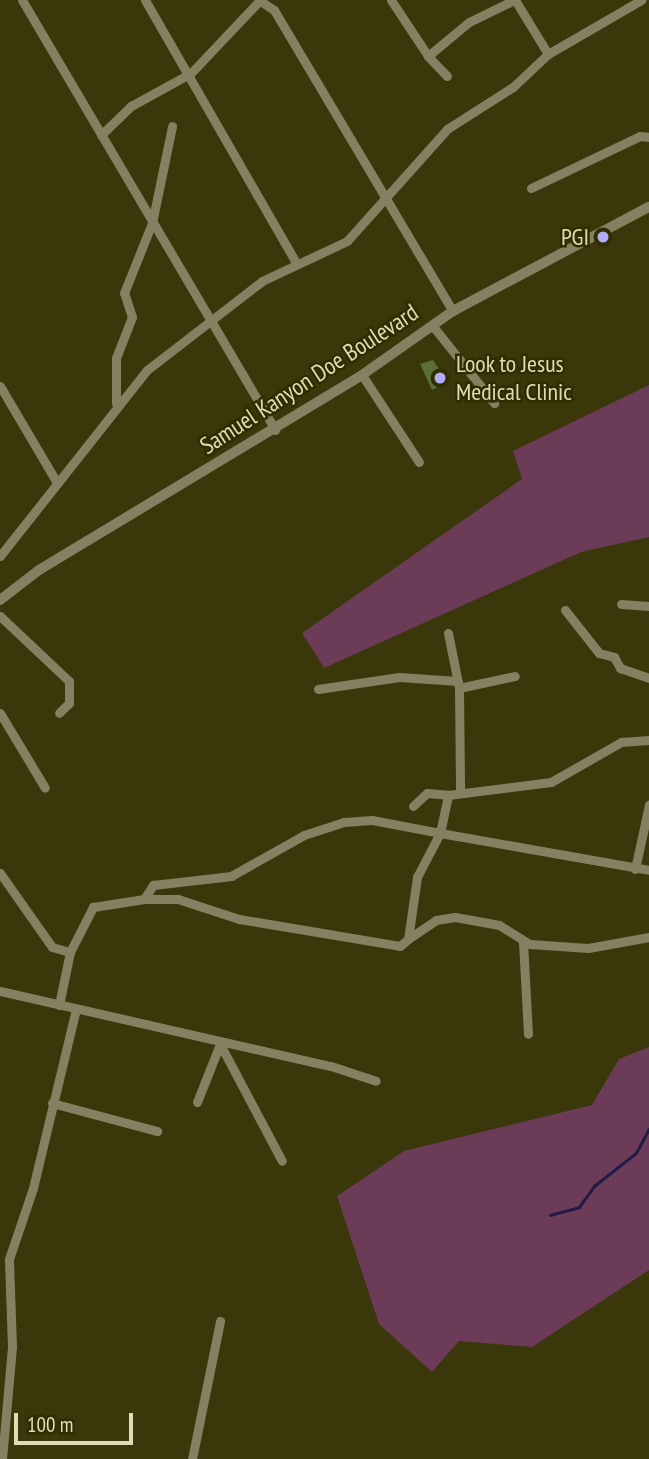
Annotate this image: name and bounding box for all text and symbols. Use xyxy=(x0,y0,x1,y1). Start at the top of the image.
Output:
place label: PGI xyxy=(561,223,589,251)
marker: PGI xyxy=(595,229,611,245)
street label: Samuel Kanyon Doe Boulevard xyxy=(195,298,423,460)
place label: Look to Jesus Medical Clinic xyxy=(456,350,572,406)
marker: Look to Jesus Medical Clinic xyxy=(430,368,450,388)
scale bar xyxy=(18,1400,136,1444)
text: 100 m xyxy=(27,1411,73,1438)

